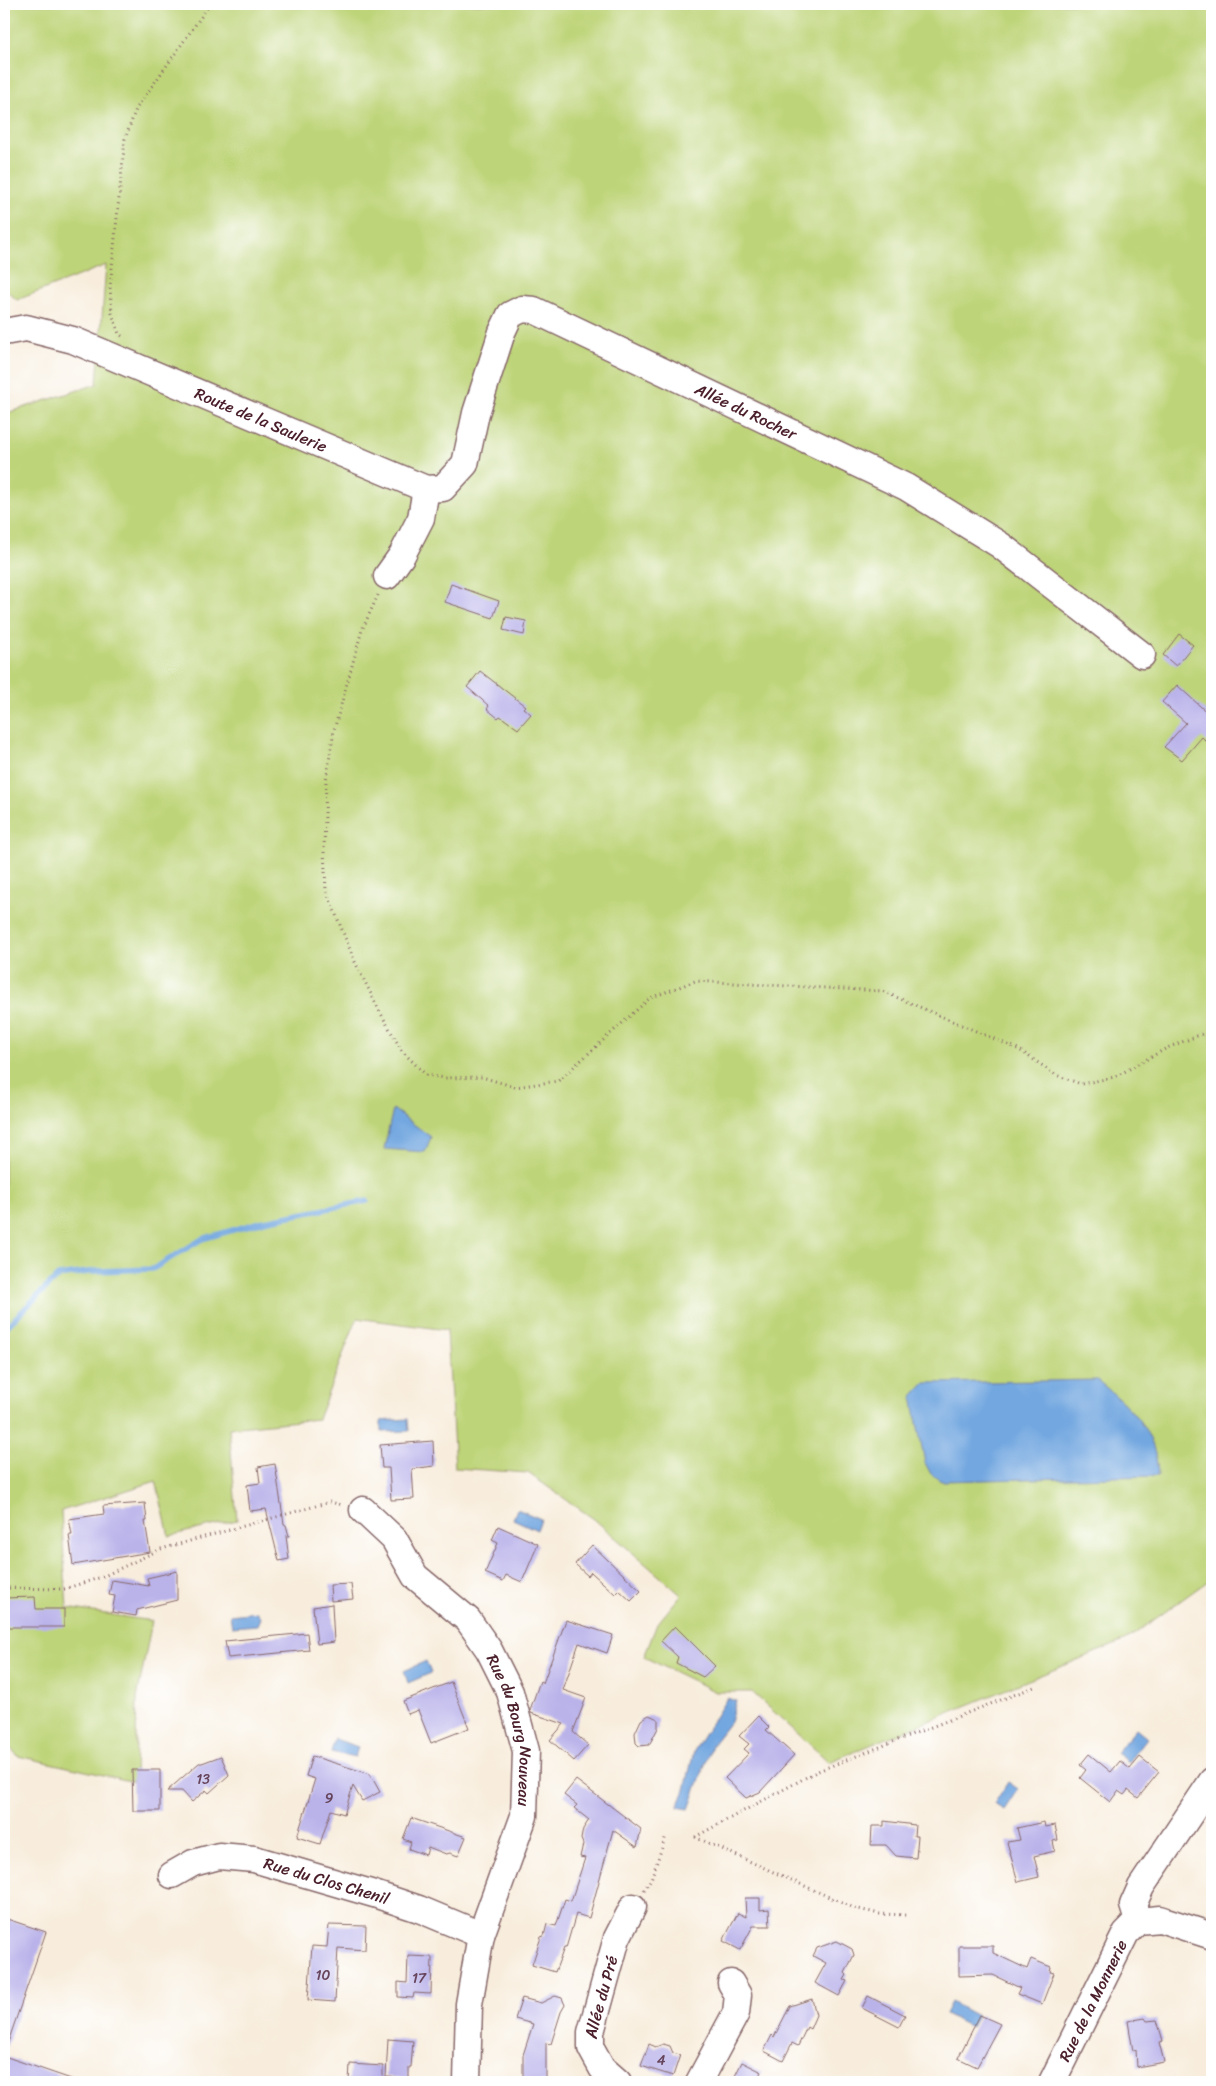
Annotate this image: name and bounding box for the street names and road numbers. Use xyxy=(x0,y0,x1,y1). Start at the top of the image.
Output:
street label: Allée du Rocher xyxy=(689,374,803,448)
street label: Route de la Saulerie xyxy=(190,378,332,460)
street label: Rue du Bourg Nouveau xyxy=(479,1649,541,1807)
street label: Rue du Clos Chenil xyxy=(260,1848,394,1913)
street label: Rue de la Monnerie xyxy=(1050,1934,1135,2067)
street label: Allée du Pré xyxy=(577,1952,626,2040)

